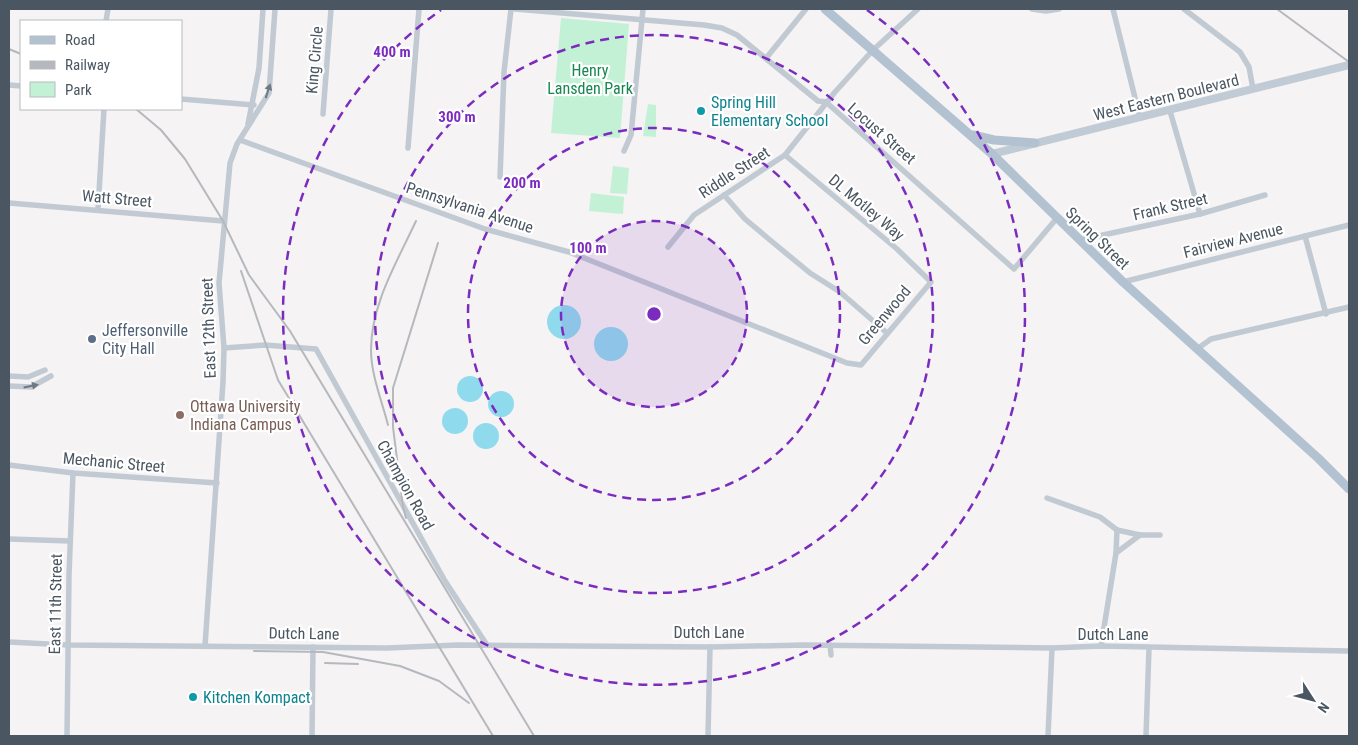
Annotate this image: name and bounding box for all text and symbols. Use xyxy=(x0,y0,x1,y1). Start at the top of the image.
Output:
legend xyxy=(20,20,182,110)
street label: King Circle xyxy=(302,25,327,95)
text: Road xyxy=(65,31,95,49)
text: 400 m xyxy=(373,43,411,61)
text: Railway xyxy=(65,56,110,74)
park label: Henry Lansden Park xyxy=(547,61,634,98)
street label: West Eastern Boulevard xyxy=(1091,70,1241,125)
text: Park xyxy=(65,81,92,99)
one-way arrow xyxy=(265,83,273,98)
place label: Spring Hill Elementary School xyxy=(711,93,828,130)
street label: Locust Street xyxy=(844,99,920,168)
marker: Spring Hill Elementary School xyxy=(695,105,707,117)
text: 300 m xyxy=(438,108,476,126)
street label: Riddle Street xyxy=(695,142,773,202)
street label: DL Motley Way xyxy=(825,170,909,245)
text: 200 m xyxy=(503,174,541,192)
street label: Pennsylvania Avenue xyxy=(404,178,536,237)
street label: Watt Street xyxy=(81,186,153,211)
street label: Frank Street xyxy=(1131,189,1209,224)
street label: Spring Street xyxy=(1062,203,1134,274)
street label: Fairview Avenue xyxy=(1181,219,1285,262)
text: 100 m xyxy=(569,239,607,257)
street label: East 12th Street xyxy=(197,277,220,379)
street label: Greenwood xyxy=(854,282,915,349)
centre of rings xyxy=(645,305,663,323)
place label: Jeffersonville City Hall xyxy=(102,321,188,358)
marker: Jeffersonville City Hall xyxy=(86,333,98,345)
one-way arrow xyxy=(24,381,40,389)
place label: Ottawa University Indiana Campus xyxy=(190,397,301,434)
marker: Ottawa University Indiana Campus xyxy=(174,409,186,421)
street label: Champion Road xyxy=(373,437,438,533)
street label: Mechanic Street xyxy=(62,449,166,476)
street label: East 11th Street xyxy=(45,553,66,655)
street label: Dutch Lane xyxy=(268,623,340,644)
street label: Dutch Lane xyxy=(674,623,744,642)
street label: Dutch Lane xyxy=(1078,625,1148,644)
north arrow xyxy=(1288,675,1338,725)
place label: Kitchen Kompact xyxy=(203,688,311,707)
marker: Kitchen Kompact xyxy=(187,691,199,703)
text: N xyxy=(1315,699,1333,716)

